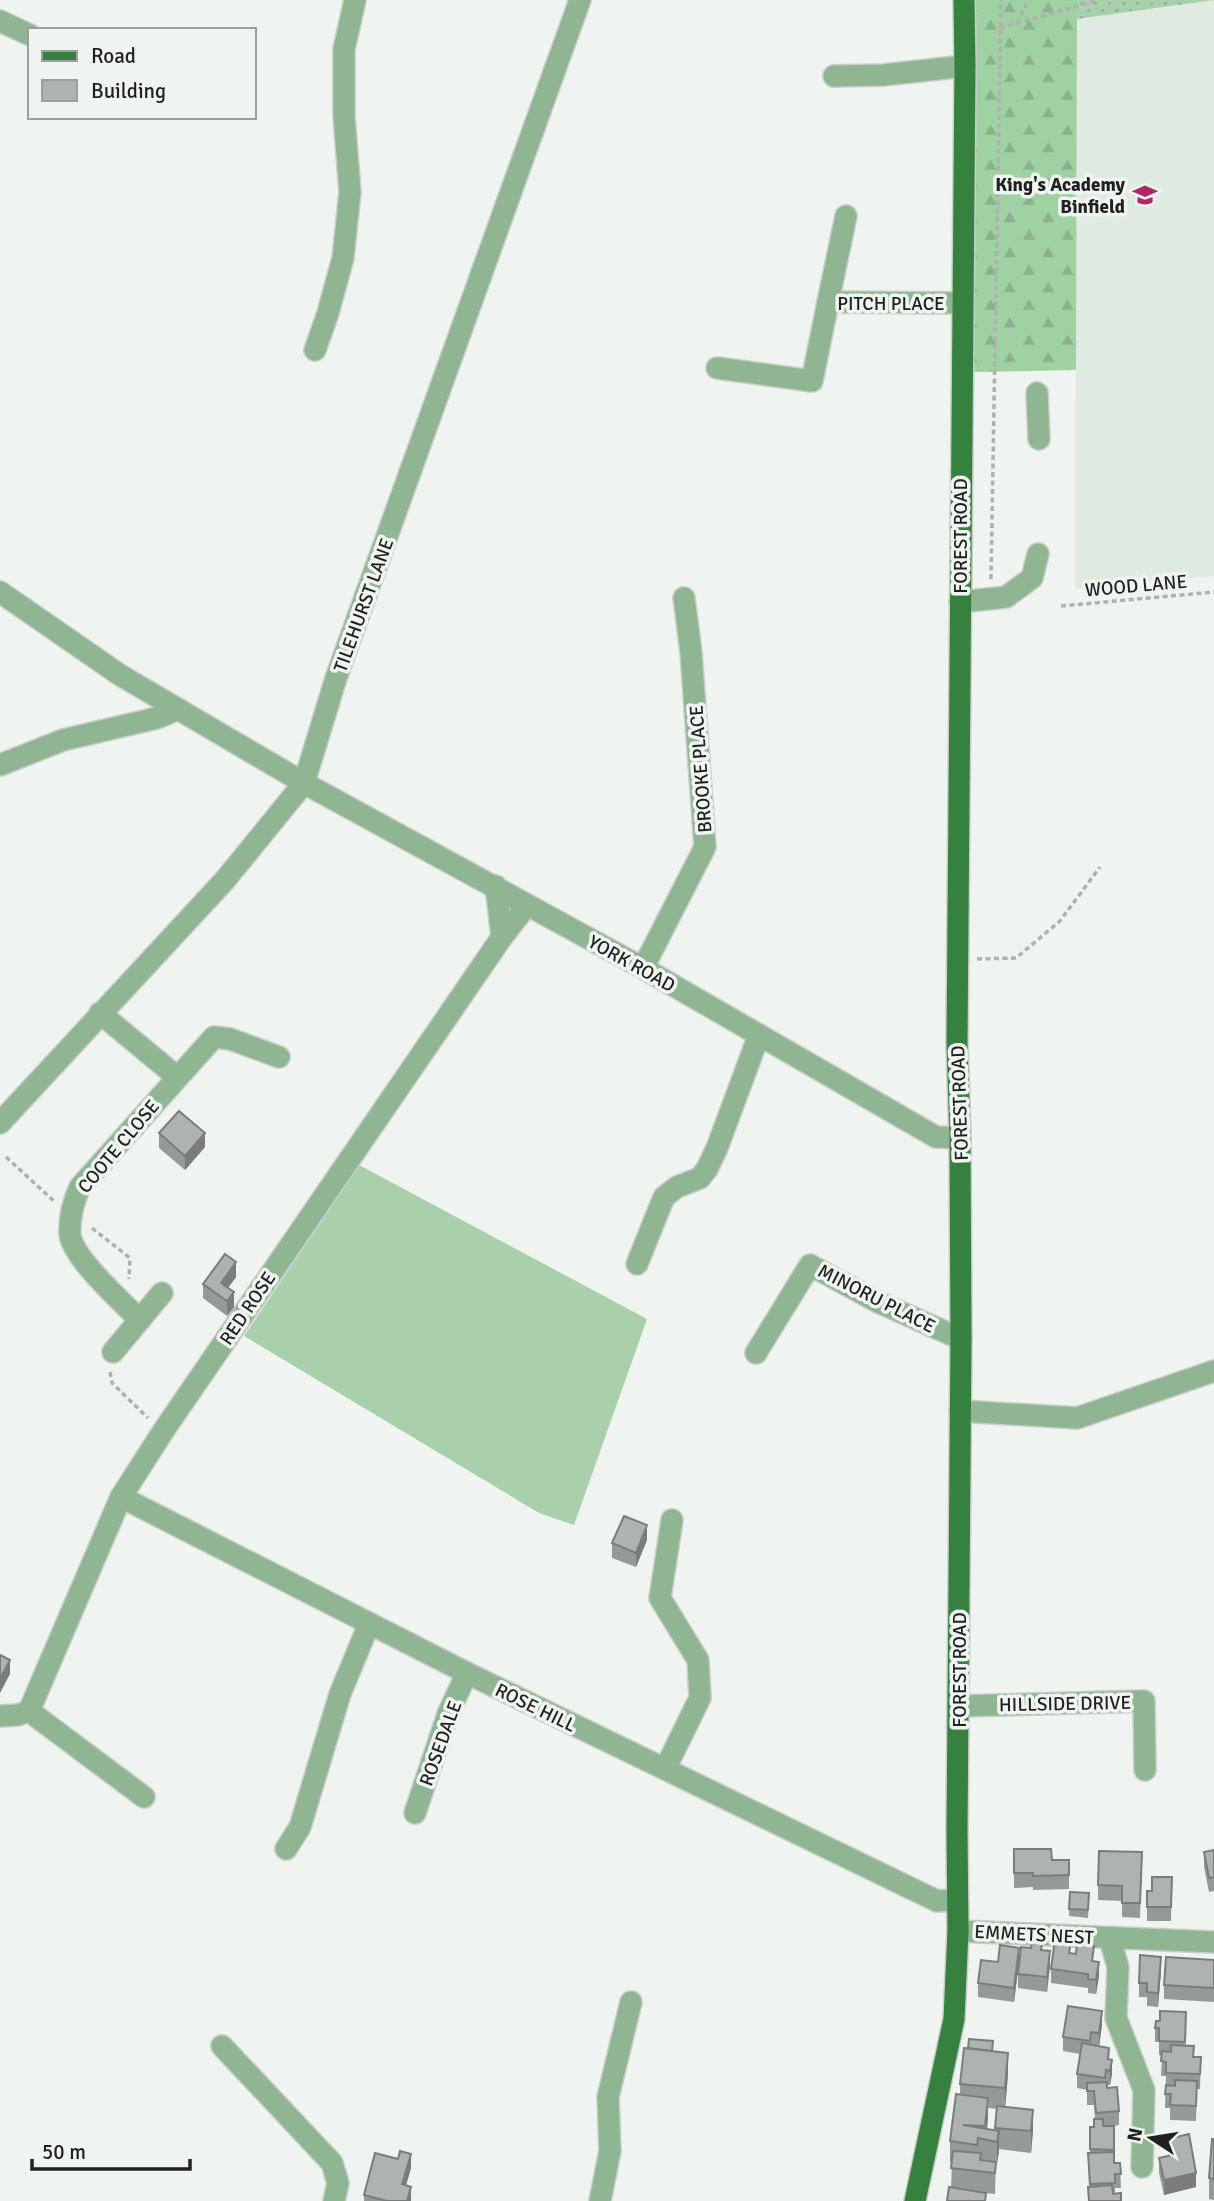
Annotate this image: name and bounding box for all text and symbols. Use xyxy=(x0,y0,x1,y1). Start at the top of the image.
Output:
legend xyxy=(28,28,256,119)
text: Road xyxy=(91,43,136,69)
text: Building xyxy=(91,78,166,104)
place label: King's Academy Binfield xyxy=(995,173,1126,219)
school or university icon: King's Academy Binfield xyxy=(1131,181,1159,209)
street label: PITCH PLACE xyxy=(837,292,945,316)
street label: FOREST ROAD xyxy=(949,478,973,594)
street label: TILEHURST LANE xyxy=(329,535,399,676)
street label: WOOD LANE xyxy=(1084,570,1188,602)
street label: BROOKE PLACE xyxy=(685,704,717,834)
street label: YORK ROAD xyxy=(584,930,679,998)
street label: FOREST ROAD xyxy=(946,1045,974,1161)
street label: COOTE CLOSE xyxy=(73,1095,165,1198)
street label: MINORU PLACE xyxy=(814,1259,939,1339)
street label: RED ROSE xyxy=(215,1267,281,1350)
street label: FOREST ROAD xyxy=(948,1612,972,1728)
street label: ROSE HILL xyxy=(491,1678,580,1738)
street label: HILLSIDE DRIVE xyxy=(999,1691,1131,1717)
street label: ROSEDALE xyxy=(414,1697,467,1789)
street label: EMMETS NEST xyxy=(974,1920,1095,1950)
north arrow xyxy=(1116,2103,1186,2173)
text: N xyxy=(1122,2126,1148,2144)
scale bar xyxy=(32,2128,189,2172)
text: 50 m xyxy=(42,2139,86,2165)

